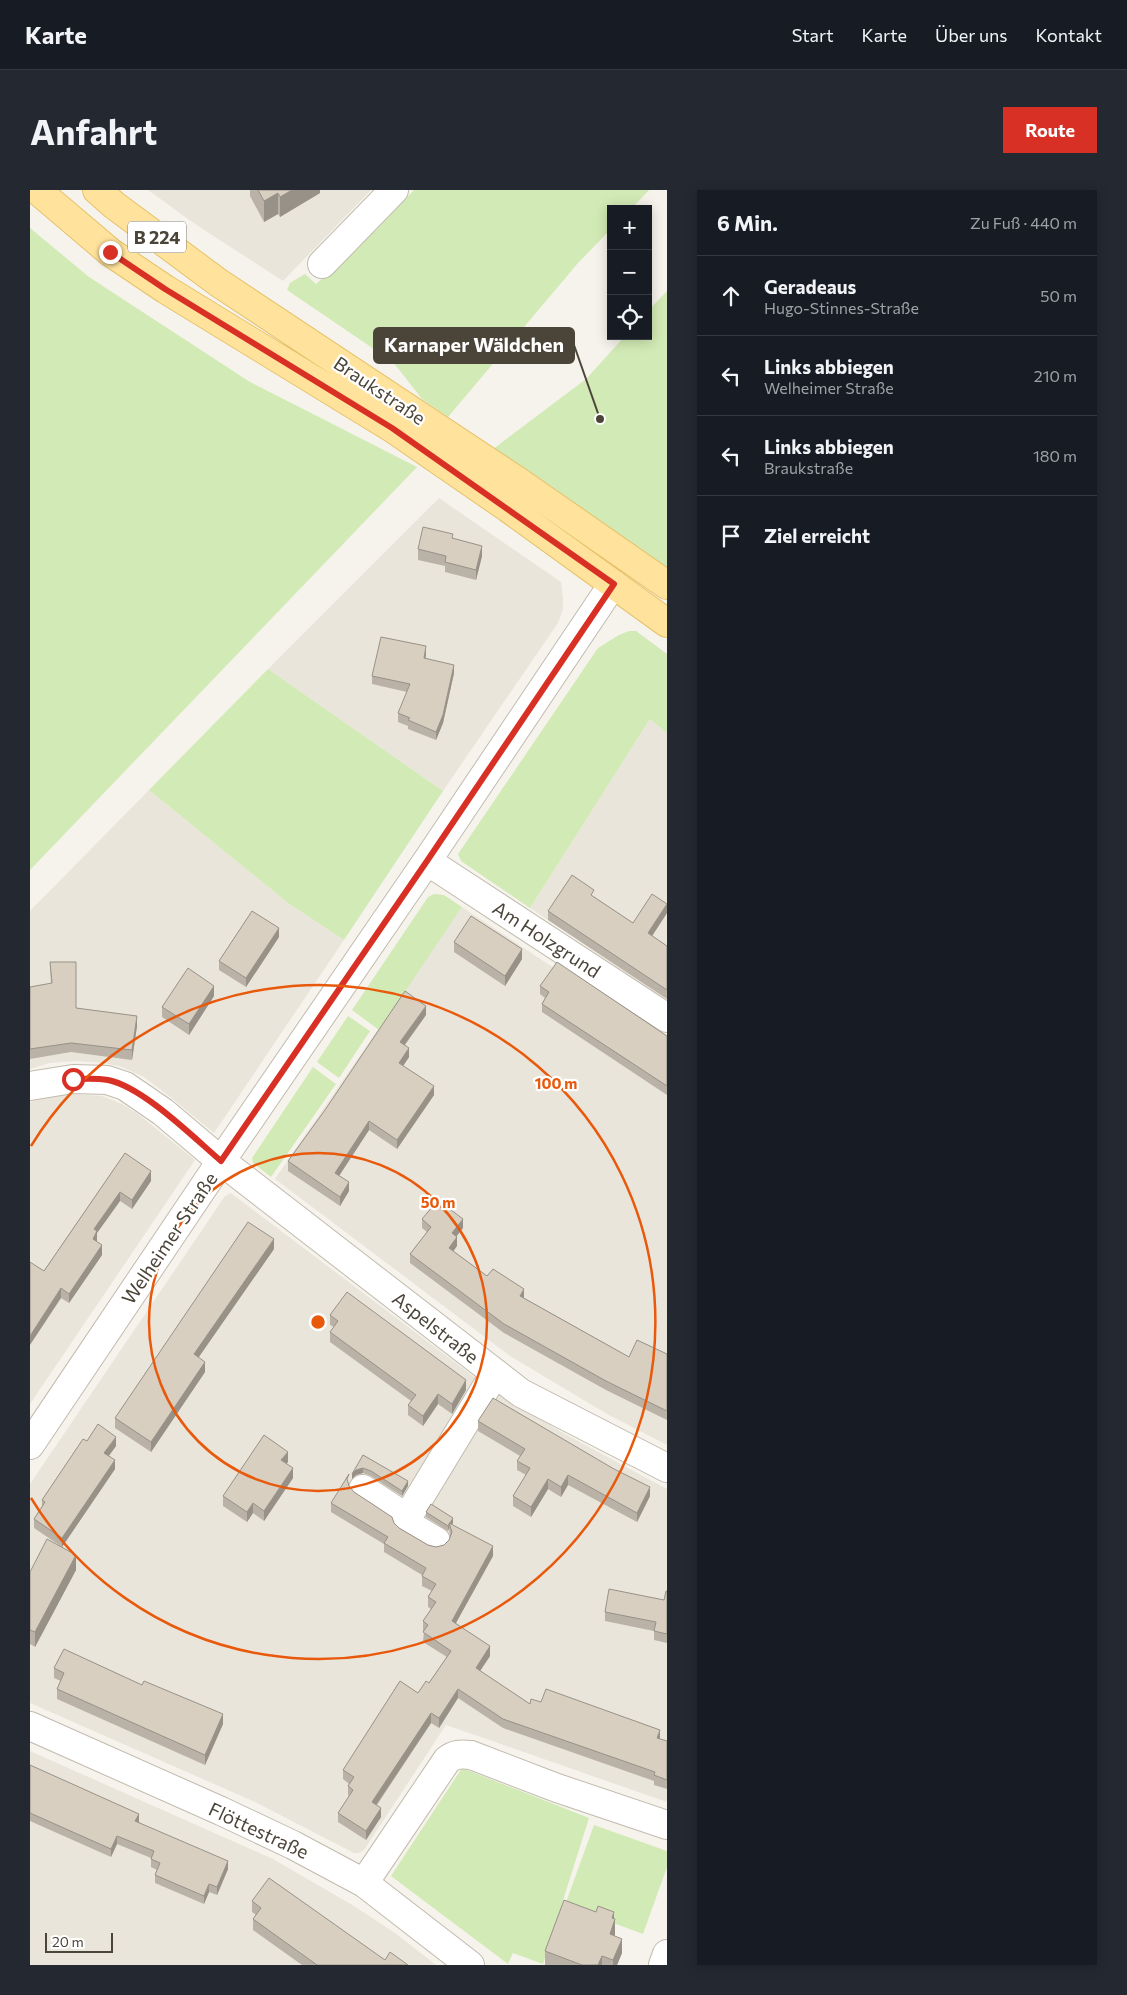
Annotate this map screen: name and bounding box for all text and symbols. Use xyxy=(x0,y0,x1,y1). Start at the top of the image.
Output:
text: Karte xyxy=(25,20,87,49)
text: Start xyxy=(792,24,834,46)
text: Karte xyxy=(862,24,907,46)
text: Über uns xyxy=(935,24,1008,46)
text: Kontakt xyxy=(1036,24,1102,46)
button: Route xyxy=(1003,107,1097,153)
text: Anfahrt xyxy=(30,109,157,152)
map controls xyxy=(607,205,652,340)
button: + xyxy=(607,205,652,250)
text: 6 Min. xyxy=(717,210,778,235)
text: Zu Fuß · 440 m xyxy=(970,213,1077,232)
road number: B 224 xyxy=(128,222,186,252)
route end xyxy=(99,241,122,264)
button: − xyxy=(607,250,652,295)
text: Geradeaus xyxy=(764,275,856,298)
icon: ahead xyxy=(717,282,745,310)
text: 50 m xyxy=(1040,286,1077,305)
button: locate xyxy=(607,295,652,340)
text: Hugo-Stinnes-Straße xyxy=(764,298,919,317)
callout: Karnaper Wäldchen xyxy=(374,328,574,363)
text: Karnaper Wäldchen xyxy=(384,332,564,356)
street label: Braukstraße xyxy=(330,351,430,429)
text: Links abbiegen xyxy=(764,355,894,378)
icon: left xyxy=(717,362,745,390)
text: 210 m xyxy=(1034,366,1077,385)
text: Welheimer Straße xyxy=(764,378,894,397)
text: Links abbiegen xyxy=(764,435,894,458)
icon: left xyxy=(717,442,745,470)
text: 180 m xyxy=(1033,446,1077,465)
text: Braukstraße xyxy=(764,458,853,477)
icon: arrive xyxy=(717,522,745,550)
text: Ziel erreicht xyxy=(764,524,870,547)
street label: Am Holzgrund xyxy=(489,896,605,982)
route start xyxy=(62,1068,85,1091)
text: 100 m xyxy=(535,1074,577,1092)
street label: Welheimer Straße xyxy=(116,1168,222,1308)
text: 50 m xyxy=(421,1193,455,1211)
street label: Aspelstraße xyxy=(388,1286,484,1368)
centre of rings xyxy=(309,1313,327,1331)
street label: Flöttestraße xyxy=(205,1797,313,1863)
scale bar xyxy=(45,1930,112,1953)
text: 20 m xyxy=(52,1933,84,1950)

